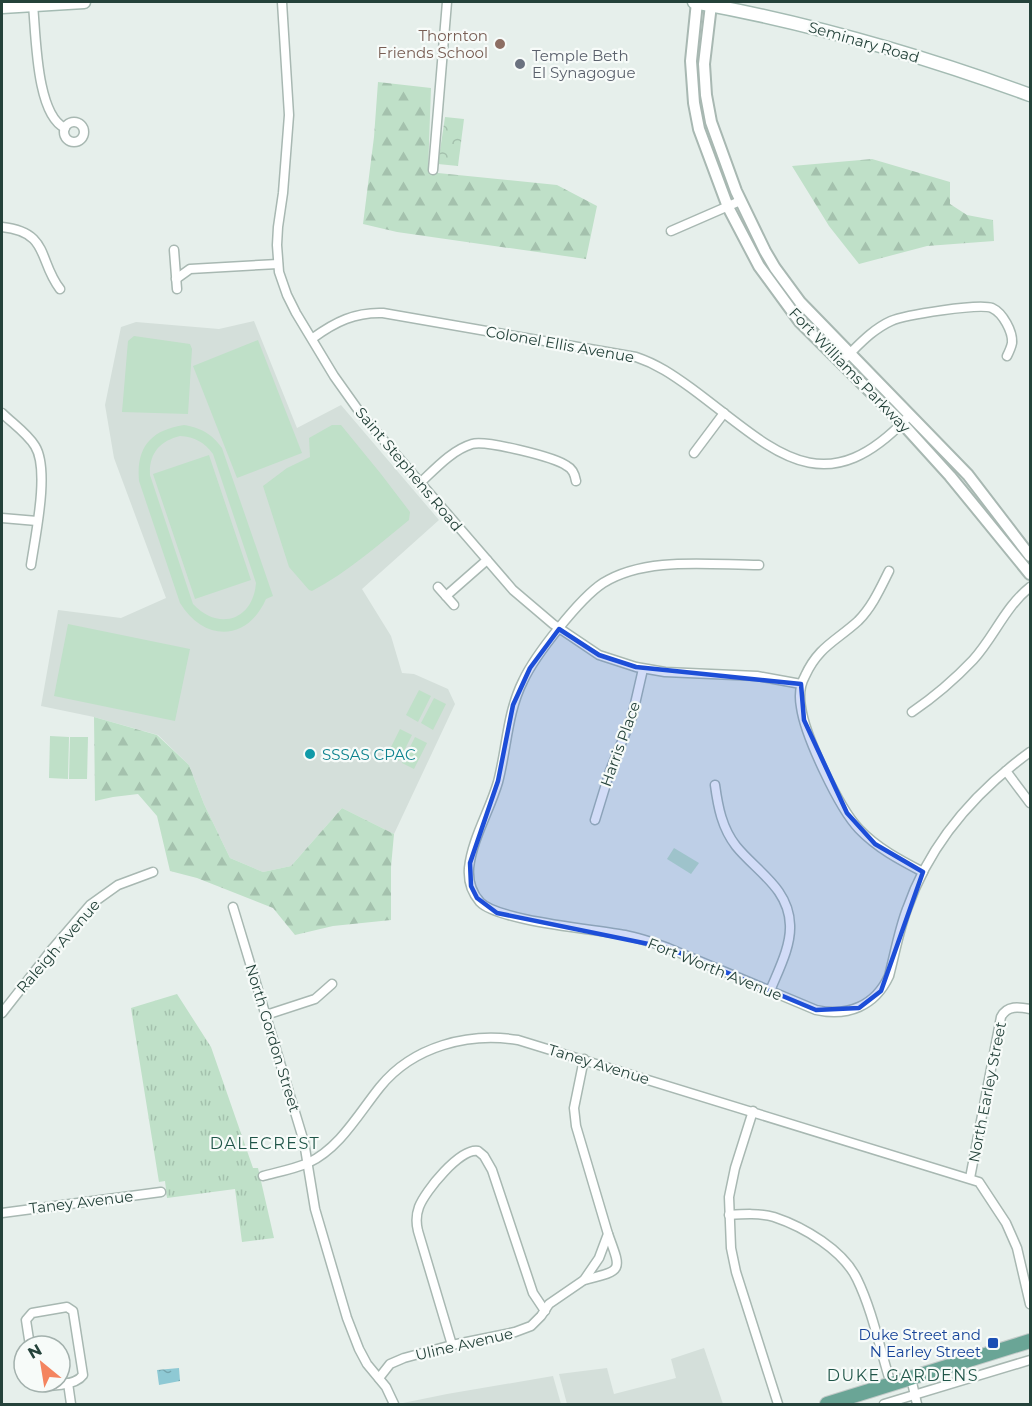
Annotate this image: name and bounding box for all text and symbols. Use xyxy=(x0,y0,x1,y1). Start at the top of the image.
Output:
street label: Seminary Road xyxy=(806,17,922,67)
place label: Thornton Friends School xyxy=(378,26,488,62)
marker: Thornton Friends School xyxy=(493,37,507,51)
place label: Temple Beth El Synagogue xyxy=(532,46,635,82)
marker: Temple Beth El Synagogue xyxy=(513,57,527,71)
street label: Fort Williams Parkway xyxy=(785,303,915,437)
street label: Colonel Ellis Avenue xyxy=(484,322,636,366)
street label: Saint Stephens Road xyxy=(351,403,467,535)
street label: Harris Place xyxy=(596,699,644,789)
place label: SSSAS CPAC xyxy=(322,745,416,764)
marker: SSSAS CPAC xyxy=(303,747,317,761)
street label: Raleigh Avenue xyxy=(12,895,104,997)
street label: Fort Worth Avenue xyxy=(645,933,785,1005)
street label: North Gordon Street xyxy=(241,962,305,1114)
street label: North Earley Street xyxy=(964,1020,1010,1164)
street label: Taney Avenue xyxy=(546,1040,652,1088)
district label: DALECREST xyxy=(210,1134,320,1153)
street label: Taney Avenue xyxy=(28,1186,134,1218)
street label: Uline Avenue xyxy=(413,1324,515,1364)
place label: Duke Street and N Earley Street xyxy=(858,1325,981,1361)
north arrow xyxy=(12,1334,72,1394)
marker: Duke Street and N Earley Street xyxy=(986,1336,1000,1350)
text: N xyxy=(24,1340,45,1363)
district label: DUKE GARDENS xyxy=(827,1366,979,1385)

